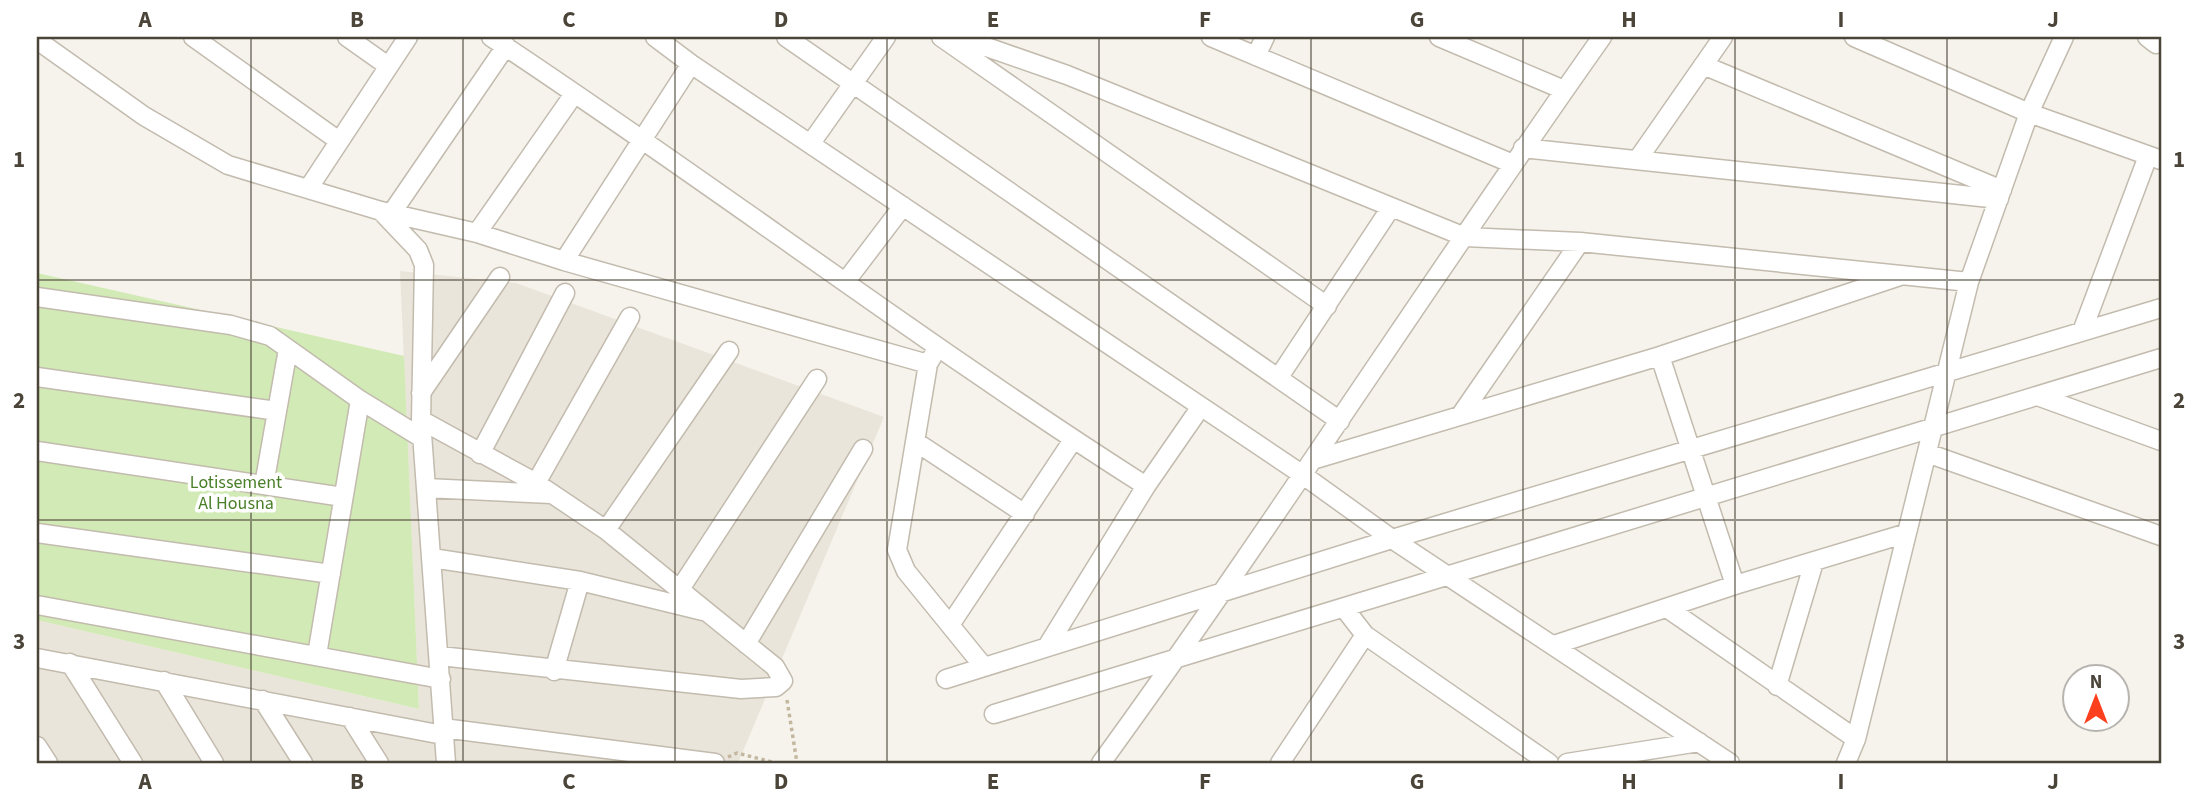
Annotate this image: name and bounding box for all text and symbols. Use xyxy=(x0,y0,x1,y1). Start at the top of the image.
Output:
text: A xyxy=(137,3,152,36)
text: B xyxy=(350,3,364,36)
text: C xyxy=(562,3,576,36)
text: D xyxy=(774,3,788,36)
text: E xyxy=(987,3,999,36)
text: F xyxy=(1199,3,1211,36)
text: G xyxy=(1410,3,1424,36)
text: H xyxy=(1621,3,1637,36)
text: I xyxy=(1838,3,1844,36)
text: J xyxy=(2047,3,2059,36)
text: 1 xyxy=(13,143,25,176)
text: 1 xyxy=(2173,143,2185,176)
text: 2 xyxy=(13,384,25,417)
text: 2 xyxy=(2173,384,2185,417)
park label: Lotissement Al Housna xyxy=(190,470,282,516)
text: 3 xyxy=(13,625,25,658)
text: 3 xyxy=(2173,625,2185,658)
north arrow xyxy=(2062,664,2132,734)
text: N xyxy=(2090,669,2102,696)
text: A xyxy=(137,765,152,798)
text: B xyxy=(350,765,364,798)
text: C xyxy=(562,765,576,798)
text: D xyxy=(774,765,788,798)
text: E xyxy=(987,765,999,798)
text: F xyxy=(1199,765,1211,798)
text: G xyxy=(1410,765,1424,798)
text: H xyxy=(1621,765,1637,798)
text: I xyxy=(1838,765,1844,798)
text: J xyxy=(2047,765,2059,798)

